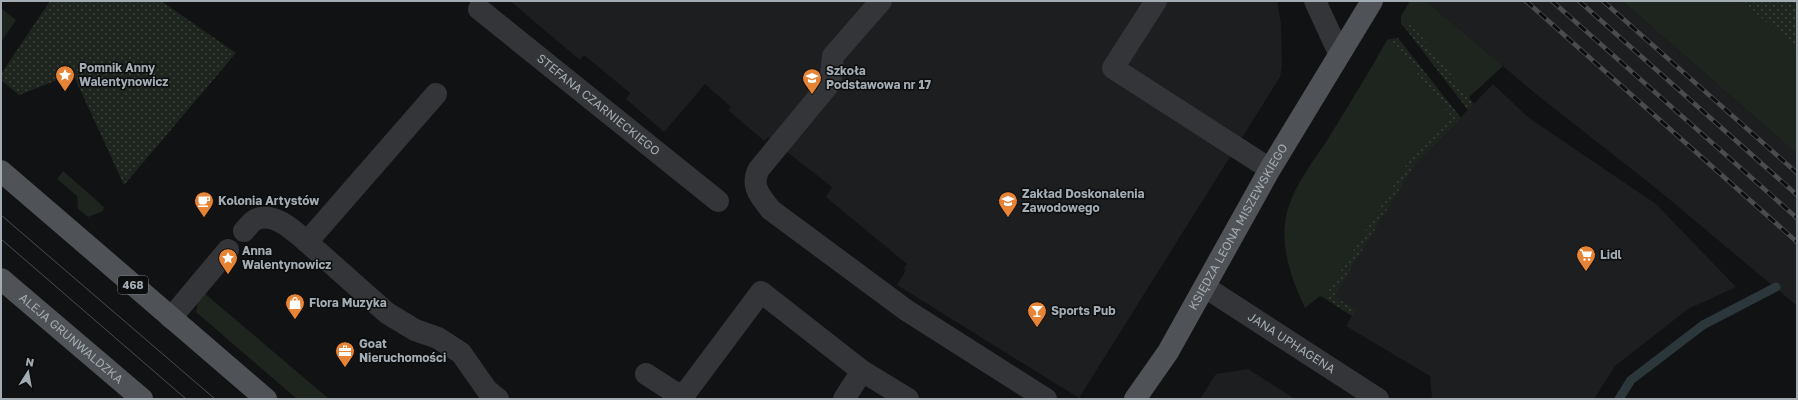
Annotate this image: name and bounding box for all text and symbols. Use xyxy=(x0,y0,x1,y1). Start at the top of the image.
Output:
street label: STEFANA CZARNIECKIEGO xyxy=(534,51,663,158)
place label: Pomnik Anny Walentynowicz xyxy=(79,60,168,89)
place label: Szkoła Podstawowa nr 17 xyxy=(826,63,932,92)
place icon: Pomnik Anny Walentynowicz xyxy=(54,64,76,92)
school or university icon: Szkoła Podstawowa nr 17 xyxy=(801,67,823,95)
street label: KSIĘDZA LEONA MISZEWSKIEGO xyxy=(1185,141,1291,312)
place label: Zakład Doskonalenia Zawodowego xyxy=(1022,186,1144,215)
cafe icon: Kolonia Artystów xyxy=(193,190,215,218)
school or university icon: Zakład Doskonalenia Zawodowego xyxy=(997,190,1019,218)
place label: Kolonia Artystów xyxy=(218,193,319,208)
place label: Anna Walentynowicz xyxy=(242,243,331,272)
supermarket icon: Lidl xyxy=(1575,244,1597,272)
place icon: Anna Walentynowicz xyxy=(217,247,239,275)
place label: Lidl xyxy=(1600,247,1622,262)
road number: 468 xyxy=(118,276,148,294)
street label: ALEJA GRUNWALDZKA xyxy=(17,290,125,388)
shop icon: Flora Muzyka xyxy=(284,292,306,320)
place label: Flora Muzyka xyxy=(309,295,387,310)
bar icon: Sports Pub xyxy=(1026,300,1048,328)
place label: Sports Pub xyxy=(1051,303,1116,318)
street label: JANA UPHAGENA xyxy=(1245,309,1338,376)
place label: Goat Nieruchomości xyxy=(359,336,446,365)
office icon: Goat Nieruchomości xyxy=(334,340,356,368)
north arrow xyxy=(8,352,48,392)

